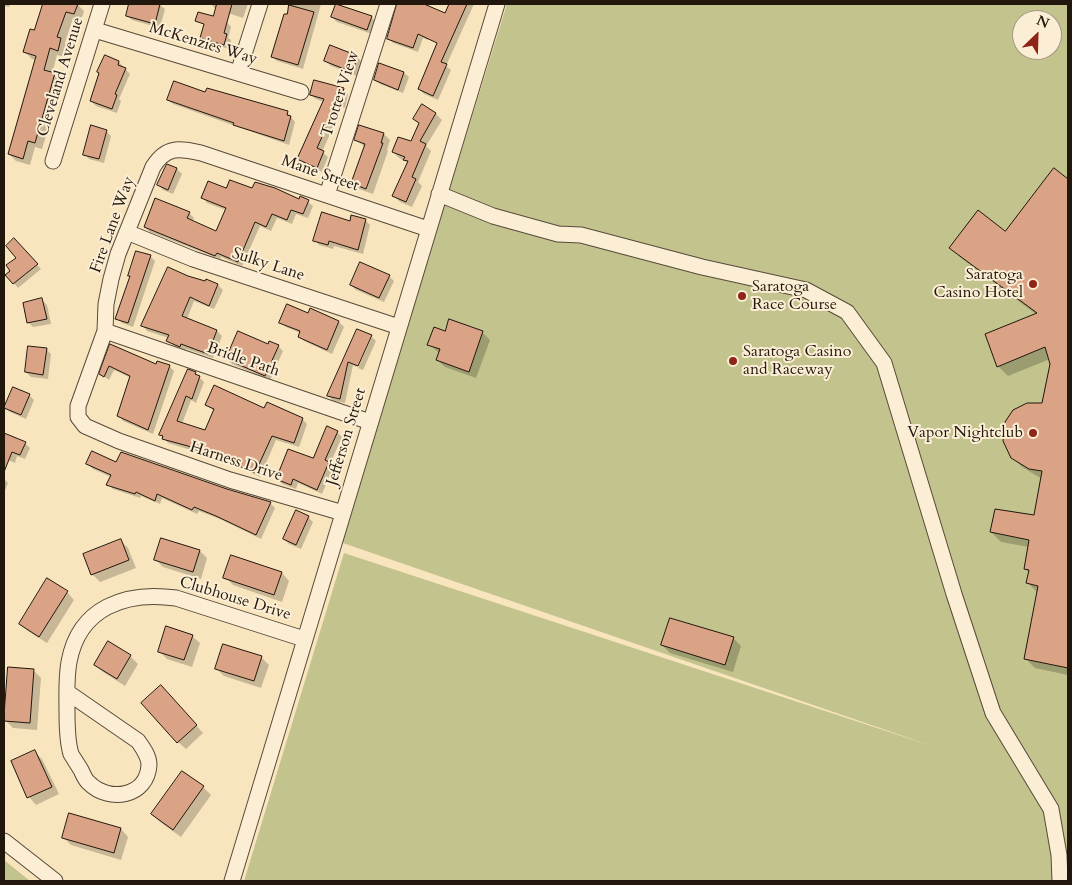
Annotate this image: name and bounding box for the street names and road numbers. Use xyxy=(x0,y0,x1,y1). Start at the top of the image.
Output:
street label: Cleveland Avenue xyxy=(34,15,88,139)
street label: McKenzies Way xyxy=(147,18,259,70)
street label: Trotter View xyxy=(318,48,364,140)
street label: Mane Street xyxy=(279,152,361,196)
street label: Fire Lane Way xyxy=(87,174,139,276)
street label: Sulky Lane xyxy=(229,244,307,286)
street label: Bridle Path xyxy=(204,339,282,381)
street label: Jefferson Street xyxy=(323,386,371,488)
street label: Harness Drive xyxy=(187,438,285,486)
street label: Clubhouse Drive xyxy=(177,573,293,625)

